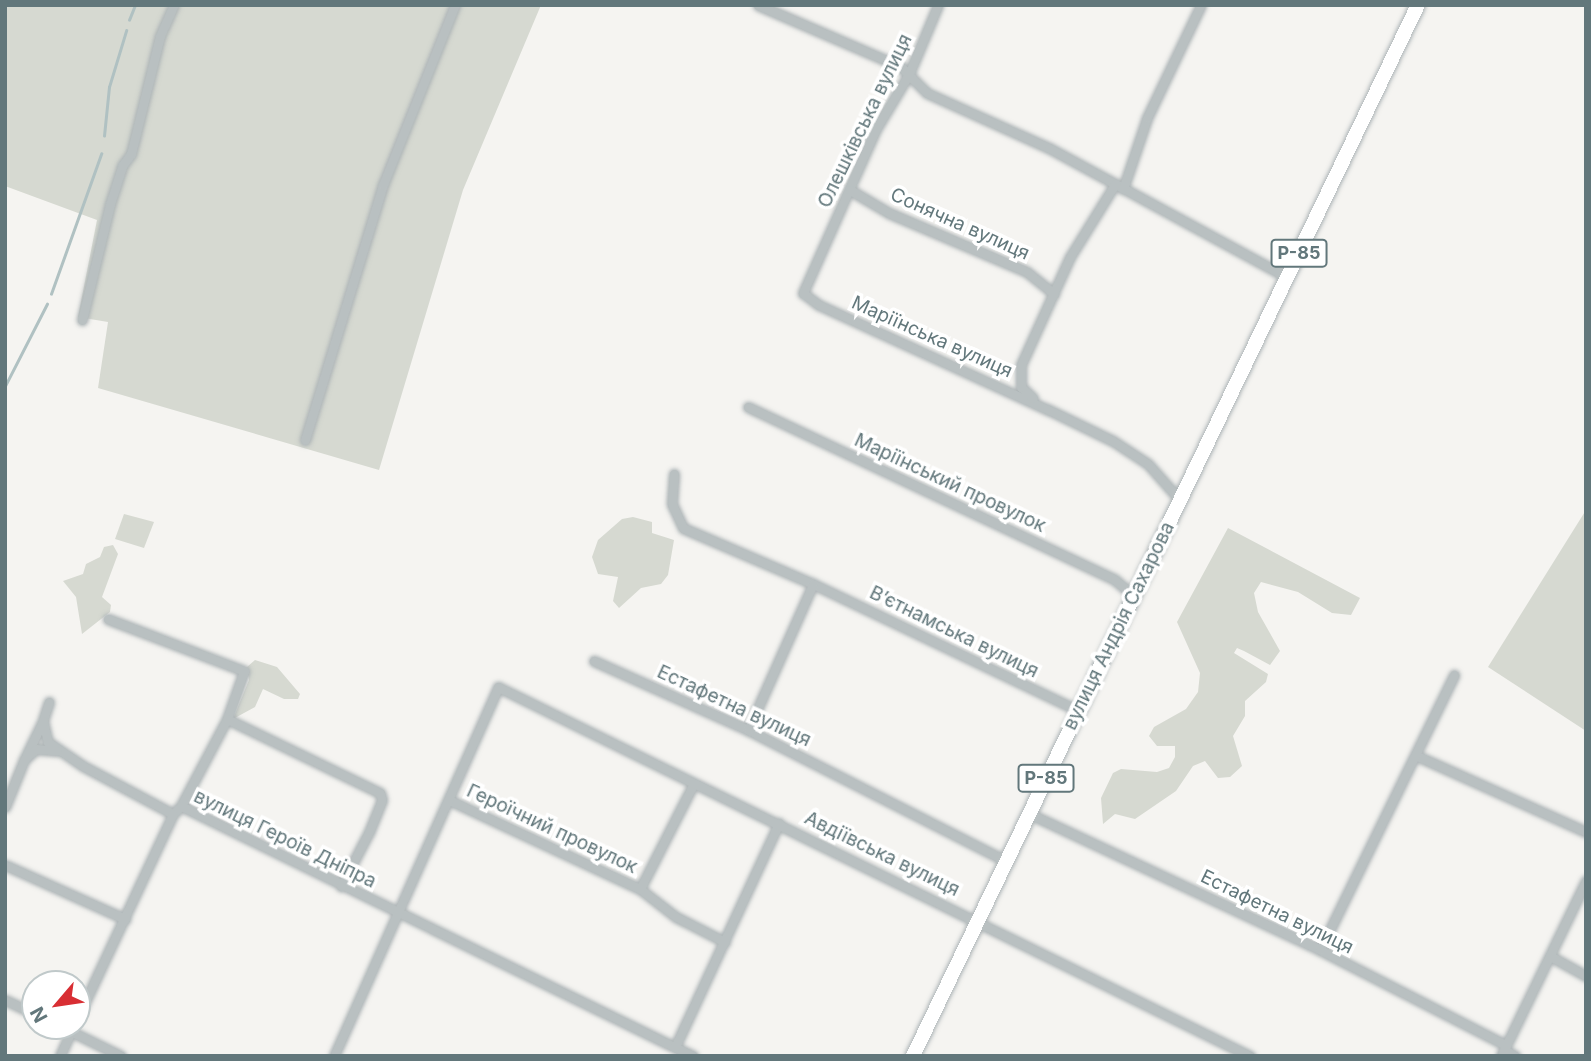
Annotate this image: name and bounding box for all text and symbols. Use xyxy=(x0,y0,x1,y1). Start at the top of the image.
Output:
street label: Олешківська вулиця xyxy=(813,31,917,211)
street label: Сонячна вулиця xyxy=(887,183,1033,265)
road number: Р-85 xyxy=(1269,239,1329,268)
street label: Маріїнська вулиця xyxy=(848,291,1016,383)
street label: Маріїнський провулок xyxy=(851,429,1049,537)
street label: вулиця Андрія Сахарова xyxy=(1059,518,1179,734)
street label: Вʼєтнамська вулиця xyxy=(866,581,1042,683)
street label: Естафетна вулиця xyxy=(654,660,814,752)
road number: Р-85 xyxy=(1016,764,1076,792)
street label: Героїчний провулок xyxy=(463,779,641,879)
street label: вулиця Героїв Дніпра xyxy=(190,785,380,893)
street label: Авдіївська вулиця xyxy=(801,807,963,901)
street label: Естафетна вулиця xyxy=(1197,865,1357,959)
north arrow xyxy=(21,970,91,1040)
text: N xyxy=(25,1003,53,1026)

